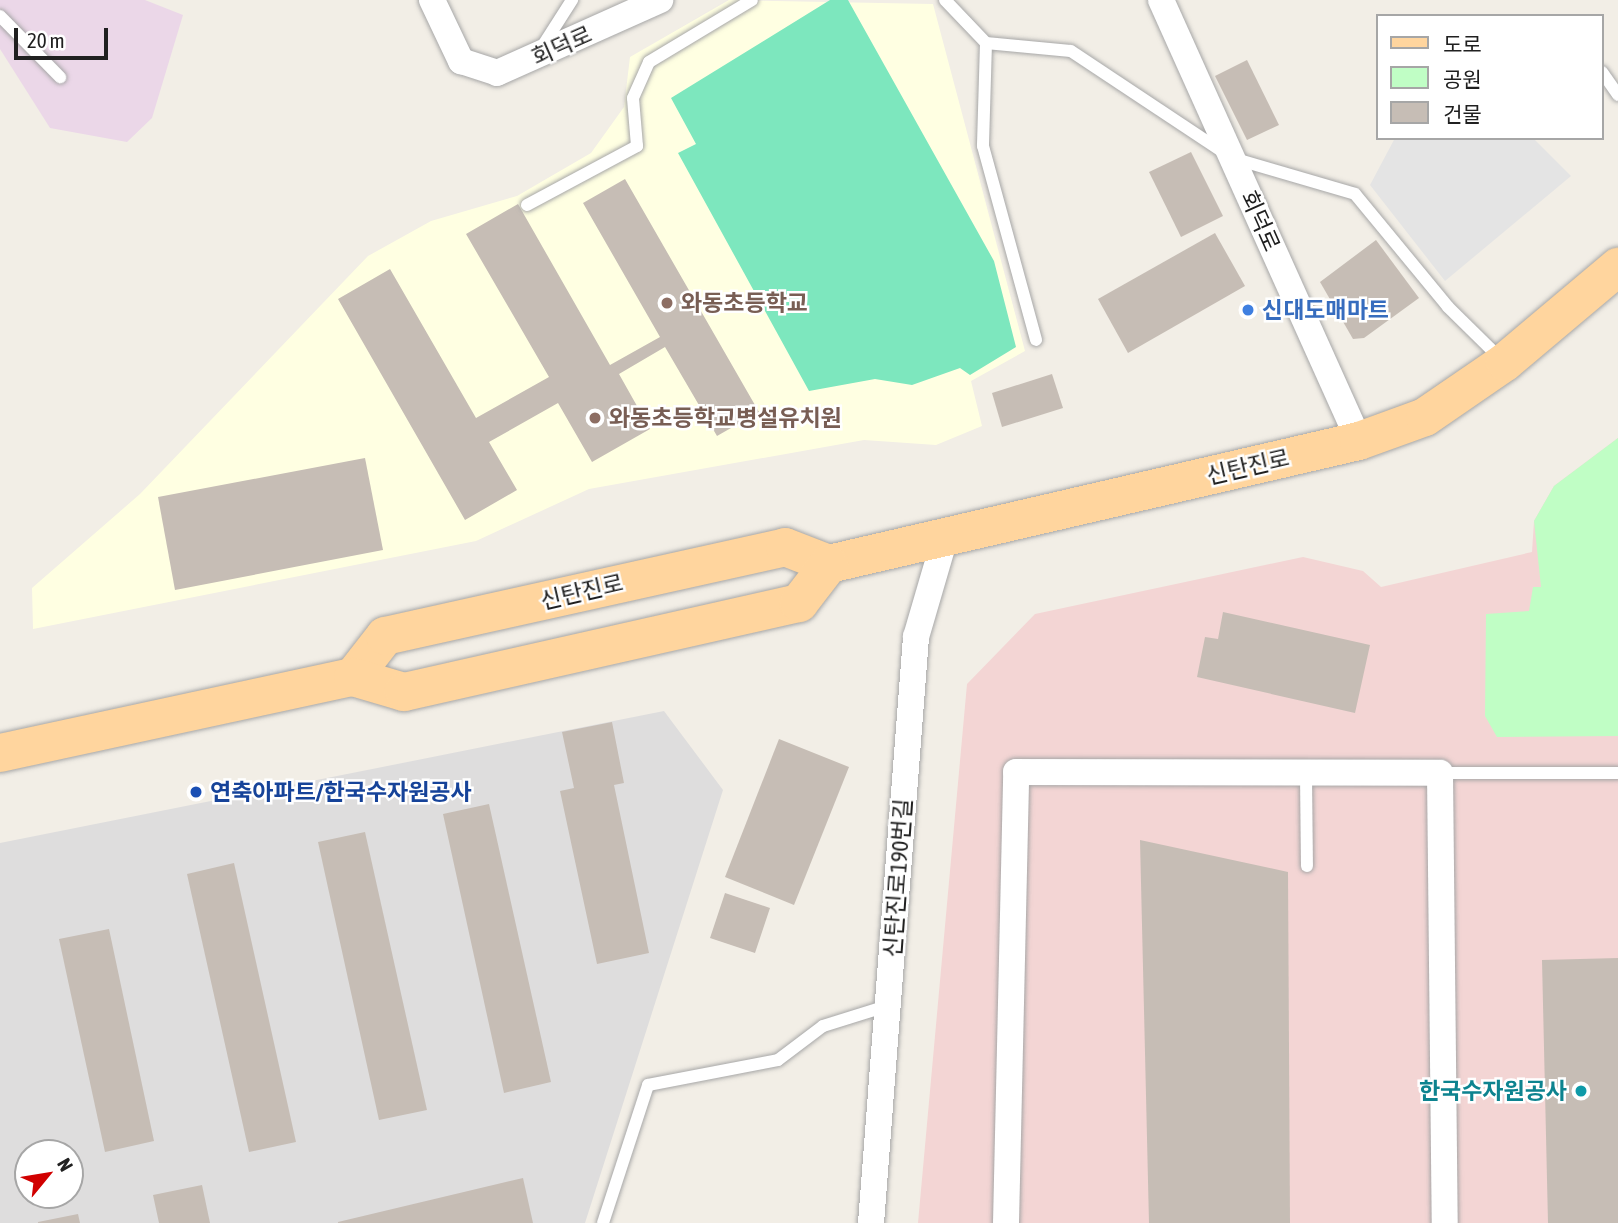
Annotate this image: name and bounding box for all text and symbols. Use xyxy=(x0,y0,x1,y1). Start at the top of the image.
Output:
scale bar xyxy=(18,14,112,58)
legend xyxy=(1376,14,1604,140)
street label: 회덕로 xyxy=(527,20,597,72)
text: 20 m xyxy=(27,28,65,52)
text: 도로 xyxy=(1443,32,1482,56)
text: 공원 xyxy=(1443,67,1482,91)
text: 건물 xyxy=(1443,102,1482,126)
street label: 회덕로 xyxy=(1234,186,1286,256)
place label: 와동초등학교 xyxy=(681,289,808,317)
marker: 와동초등학교 xyxy=(659,295,675,311)
place label: 신대도매마트 xyxy=(1262,296,1389,324)
marker: 신대도매마트 xyxy=(1240,302,1256,318)
place label: 와동초등학교병설유치원 xyxy=(609,404,842,432)
marker: 와동초등학교병설유치원 xyxy=(587,410,603,426)
street label: 신탄진로 xyxy=(1204,444,1292,490)
street label: 신탄진로 xyxy=(538,569,626,615)
place label: 연축아파트/한국수자원공사 xyxy=(210,778,472,806)
marker: 연축아파트/한국수자원공사 xyxy=(188,784,204,800)
street label: 신탄진로190번길 xyxy=(879,798,917,958)
place label: 한국수자원공사 xyxy=(1419,1077,1567,1105)
marker: 한국수자원공사 xyxy=(1573,1083,1589,1099)
north arrow xyxy=(14,1139,84,1209)
text: N xyxy=(53,1154,78,1175)

